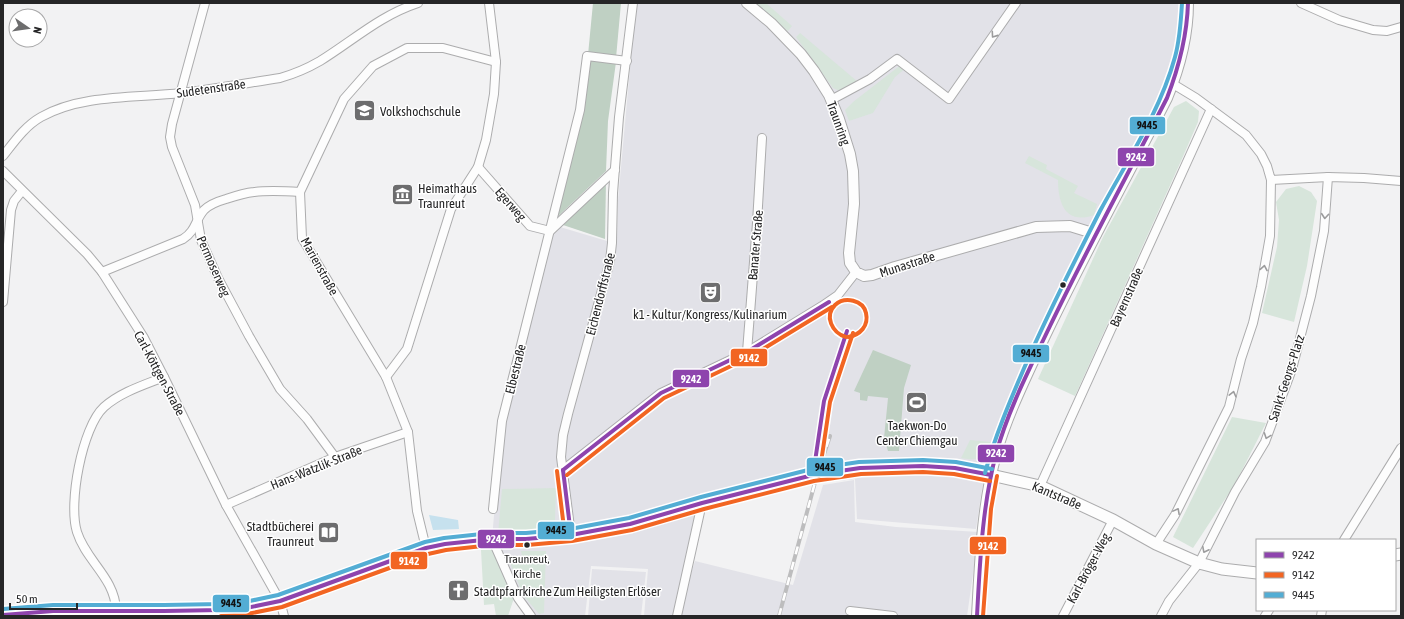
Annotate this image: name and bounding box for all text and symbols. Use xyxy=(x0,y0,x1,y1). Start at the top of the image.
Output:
north arrow xyxy=(8,8,48,48)
text: N xyxy=(31,26,44,35)
one-way arrow xyxy=(991,31,999,38)
street label: Sudetenstraße xyxy=(176,76,247,101)
school or university icon: Volkshochschule xyxy=(351,98,377,124)
street label: Traunring xyxy=(824,99,854,148)
place label: Volkshochschule xyxy=(380,104,461,119)
line badge: 9445 xyxy=(1129,116,1166,135)
text: 9445 xyxy=(1137,119,1157,131)
line badge: 9242 xyxy=(1117,147,1155,167)
text: 9242 xyxy=(1126,151,1146,163)
place label: Heimathaus Traunreut xyxy=(418,181,477,211)
museum icon: Heimathaus Traunreut xyxy=(390,182,416,208)
street label: Egerweg xyxy=(492,184,530,225)
street label: Banater Straße xyxy=(745,209,766,281)
one-way arrow xyxy=(1321,213,1330,219)
street label: Permoserweg xyxy=(193,234,234,299)
street label: Marienstraße xyxy=(298,235,342,298)
street label: Munastraße xyxy=(878,248,937,280)
street label: Eichendorffstraße xyxy=(583,251,618,337)
street label: Bayernstraße xyxy=(1107,265,1146,329)
one-way arrow xyxy=(1260,265,1268,271)
theatre icon: k1 - Kultur/Kongress/Kulinarium xyxy=(697,279,723,305)
unlabelled marker xyxy=(1058,280,1068,290)
place label: k1 - Kultur/Kongress/Kulinarium xyxy=(633,307,787,322)
street label: Carl-Köttgen-Straße xyxy=(131,328,188,418)
street label: Sankt-Georgs-Platz xyxy=(1265,332,1308,424)
street label: Elbestraße xyxy=(502,342,529,396)
line badge: 9445 xyxy=(1012,344,1050,363)
text: 9445 xyxy=(1021,347,1041,359)
line badge: 9142 xyxy=(730,348,768,367)
text: 9142 xyxy=(739,352,759,364)
line badge: 9242 xyxy=(672,369,710,388)
text: 9242 xyxy=(681,373,701,385)
sports icon: Taekwon-Do Center Chiemgau xyxy=(904,390,930,416)
one-way arrow xyxy=(1228,391,1236,397)
place label: Taekwon-Do Center Chiemgau xyxy=(876,418,958,448)
one-way arrow xyxy=(1263,432,1272,439)
street label: Hans-Watzlik-Straße xyxy=(268,442,364,493)
line badge: 9242 xyxy=(977,444,1015,463)
text: 9242 xyxy=(986,447,1006,459)
line badge: 9445 xyxy=(806,457,844,477)
text: 9445 xyxy=(815,461,835,473)
street label: Kantstraße xyxy=(1030,478,1084,513)
one-way arrow xyxy=(1172,508,1179,515)
place label: Stadtbücherei Traunreut xyxy=(247,519,314,549)
library icon: Stadtbücherei Traunreut xyxy=(316,520,342,546)
line badge: 9445 xyxy=(537,521,575,540)
text: 9445 xyxy=(546,524,566,536)
line badge: 9242 xyxy=(477,529,515,549)
street label: Karl-Bröger-Weg xyxy=(1064,530,1113,606)
text: 9242 xyxy=(486,533,506,545)
line badge: 9142 xyxy=(969,536,1007,555)
legend xyxy=(1256,539,1396,611)
marker: Traunreut, Kirche xyxy=(522,540,532,550)
text: 9142 xyxy=(978,540,998,552)
one-way arrow xyxy=(1203,546,1210,553)
text: 9242 xyxy=(1292,548,1315,562)
line badge: 9142 xyxy=(390,551,428,570)
place label: Traunreut, Kirche xyxy=(504,552,550,581)
text: 9142 xyxy=(399,555,419,567)
text: 9142 xyxy=(1292,568,1315,582)
church icon: Stadtpfarrkirche Zum Heiligsten Erlöser xyxy=(445,578,471,604)
place label: Stadtpfarrkirche Zum Heiligsten Erlöser xyxy=(474,584,661,599)
scale bar xyxy=(10,585,77,611)
text: 9445 xyxy=(1292,588,1315,602)
text: 50 m xyxy=(16,592,38,606)
line badge: 9445 xyxy=(212,594,250,613)
text: 9445 xyxy=(221,597,241,609)

